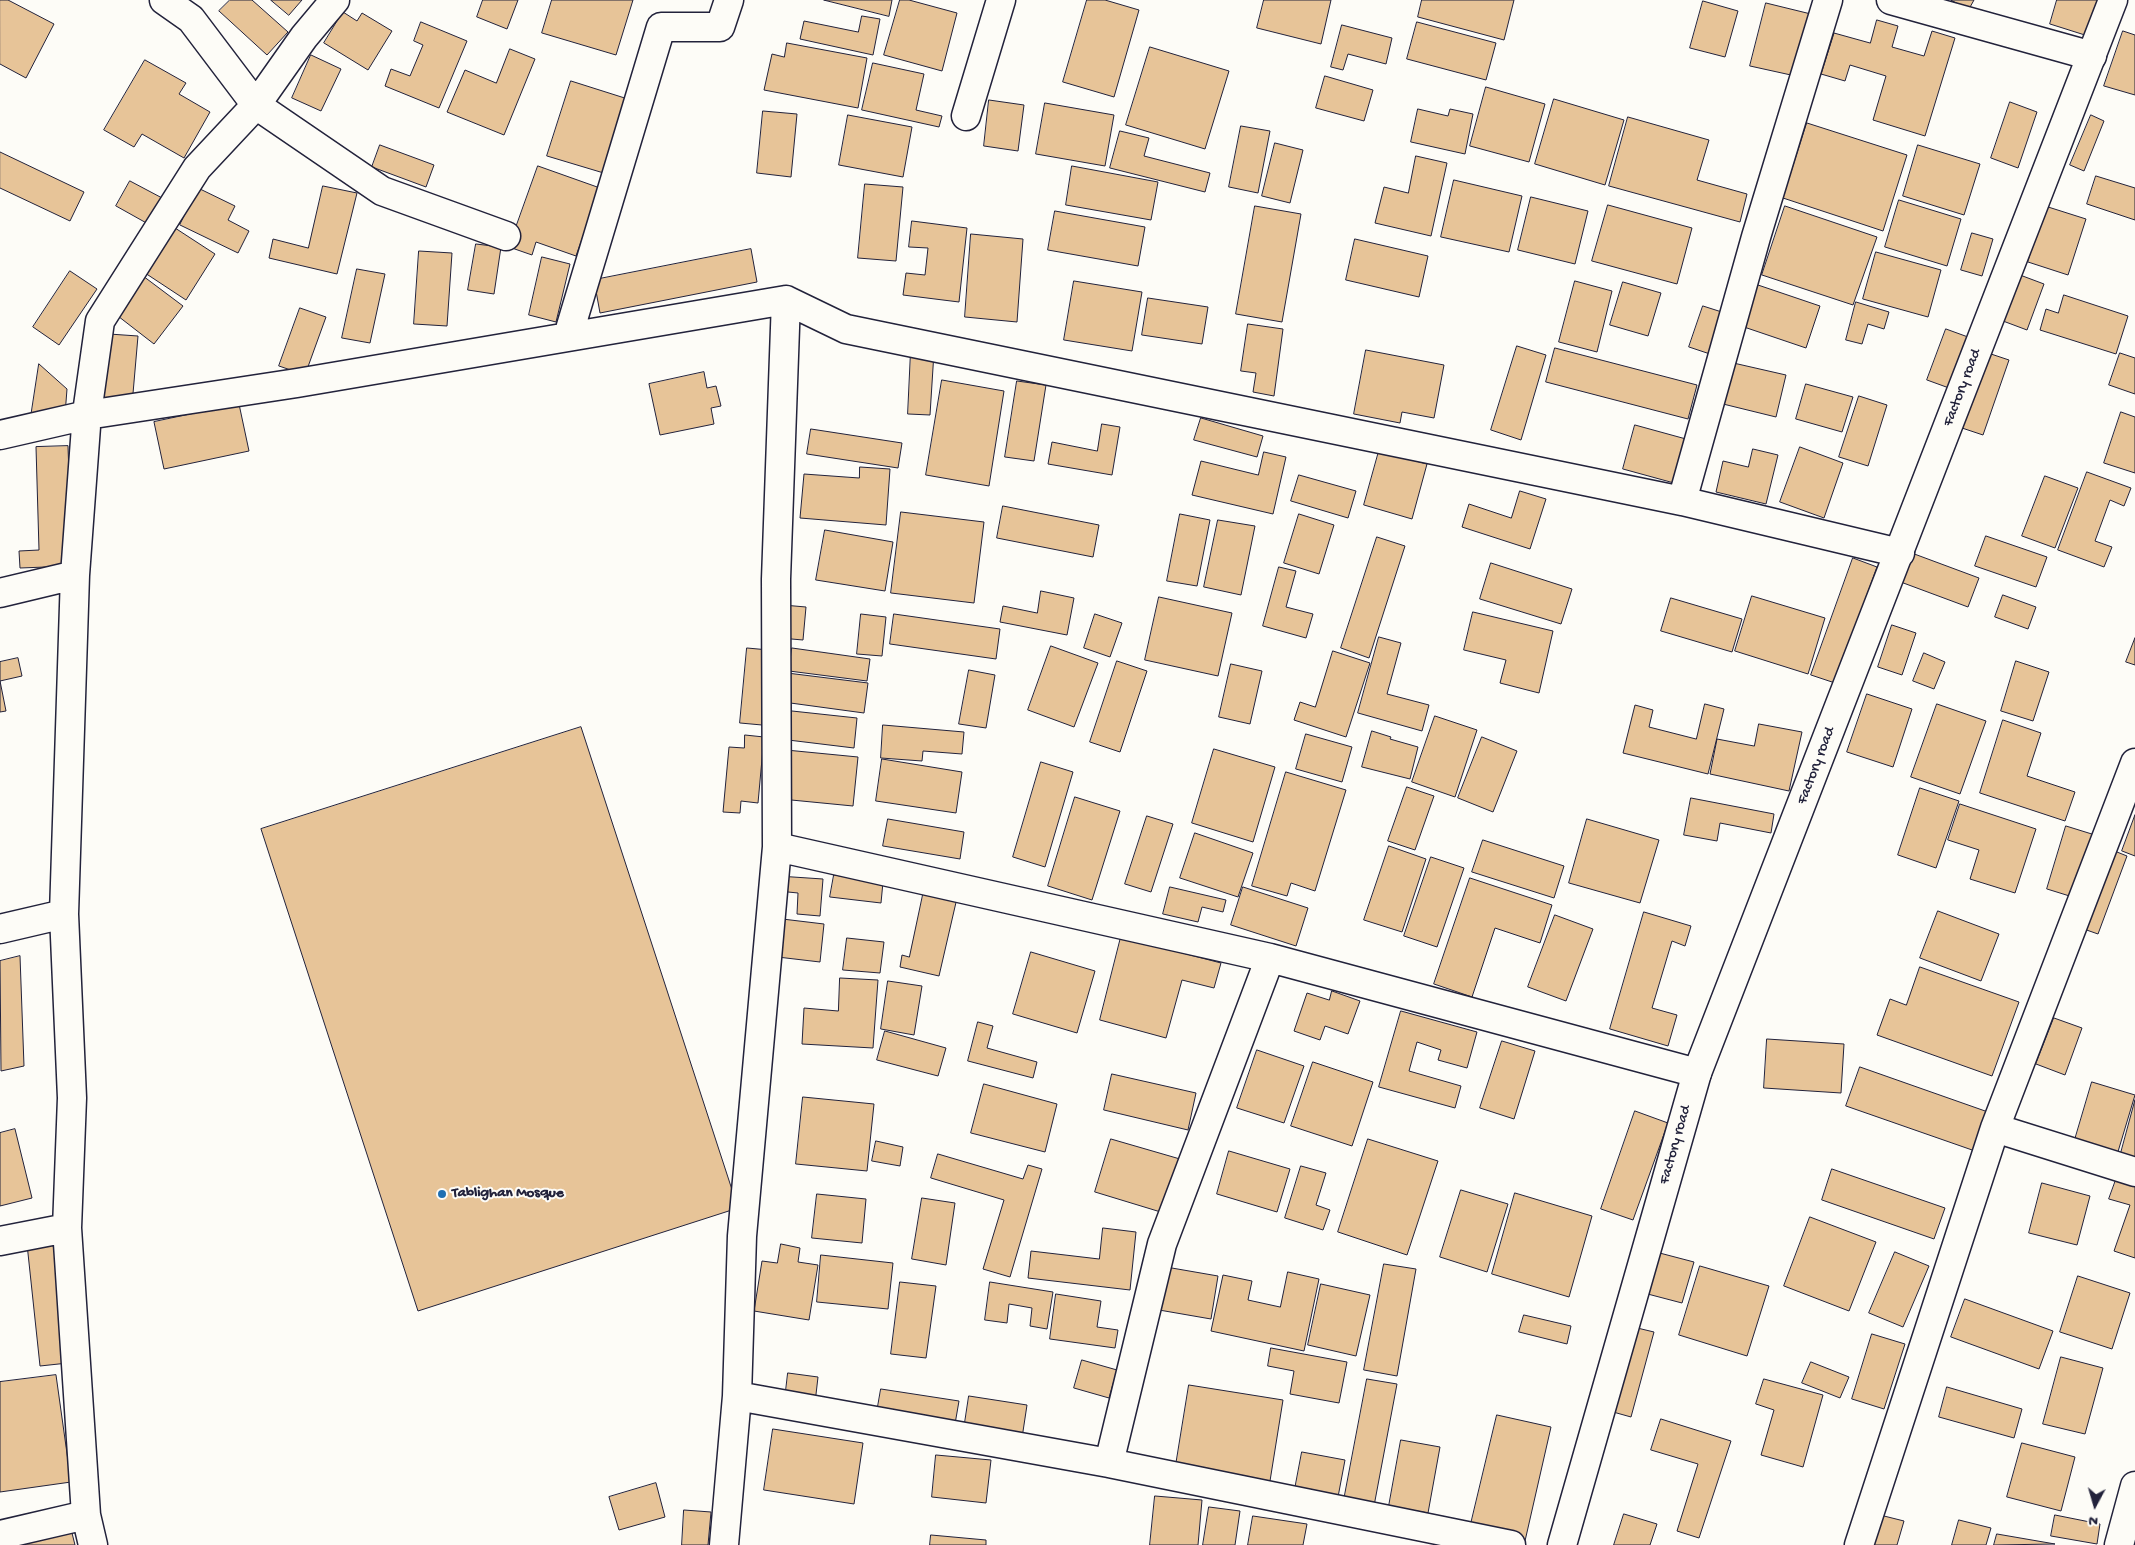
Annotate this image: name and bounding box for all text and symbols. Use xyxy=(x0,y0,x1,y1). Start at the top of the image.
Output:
street label: Factory road xyxy=(1940,347,1986,429)
street label: Factory road xyxy=(1794,725,1840,807)
street label: Factory road xyxy=(1656,1103,1696,1187)
place label: Tablighan Mosque xyxy=(452,1185,564,1203)
marker: Tablighan Mosque xyxy=(436,1188,448,1200)
north arrow xyxy=(2070,1480,2120,1530)
text: N xyxy=(2088,1511,2099,1529)

